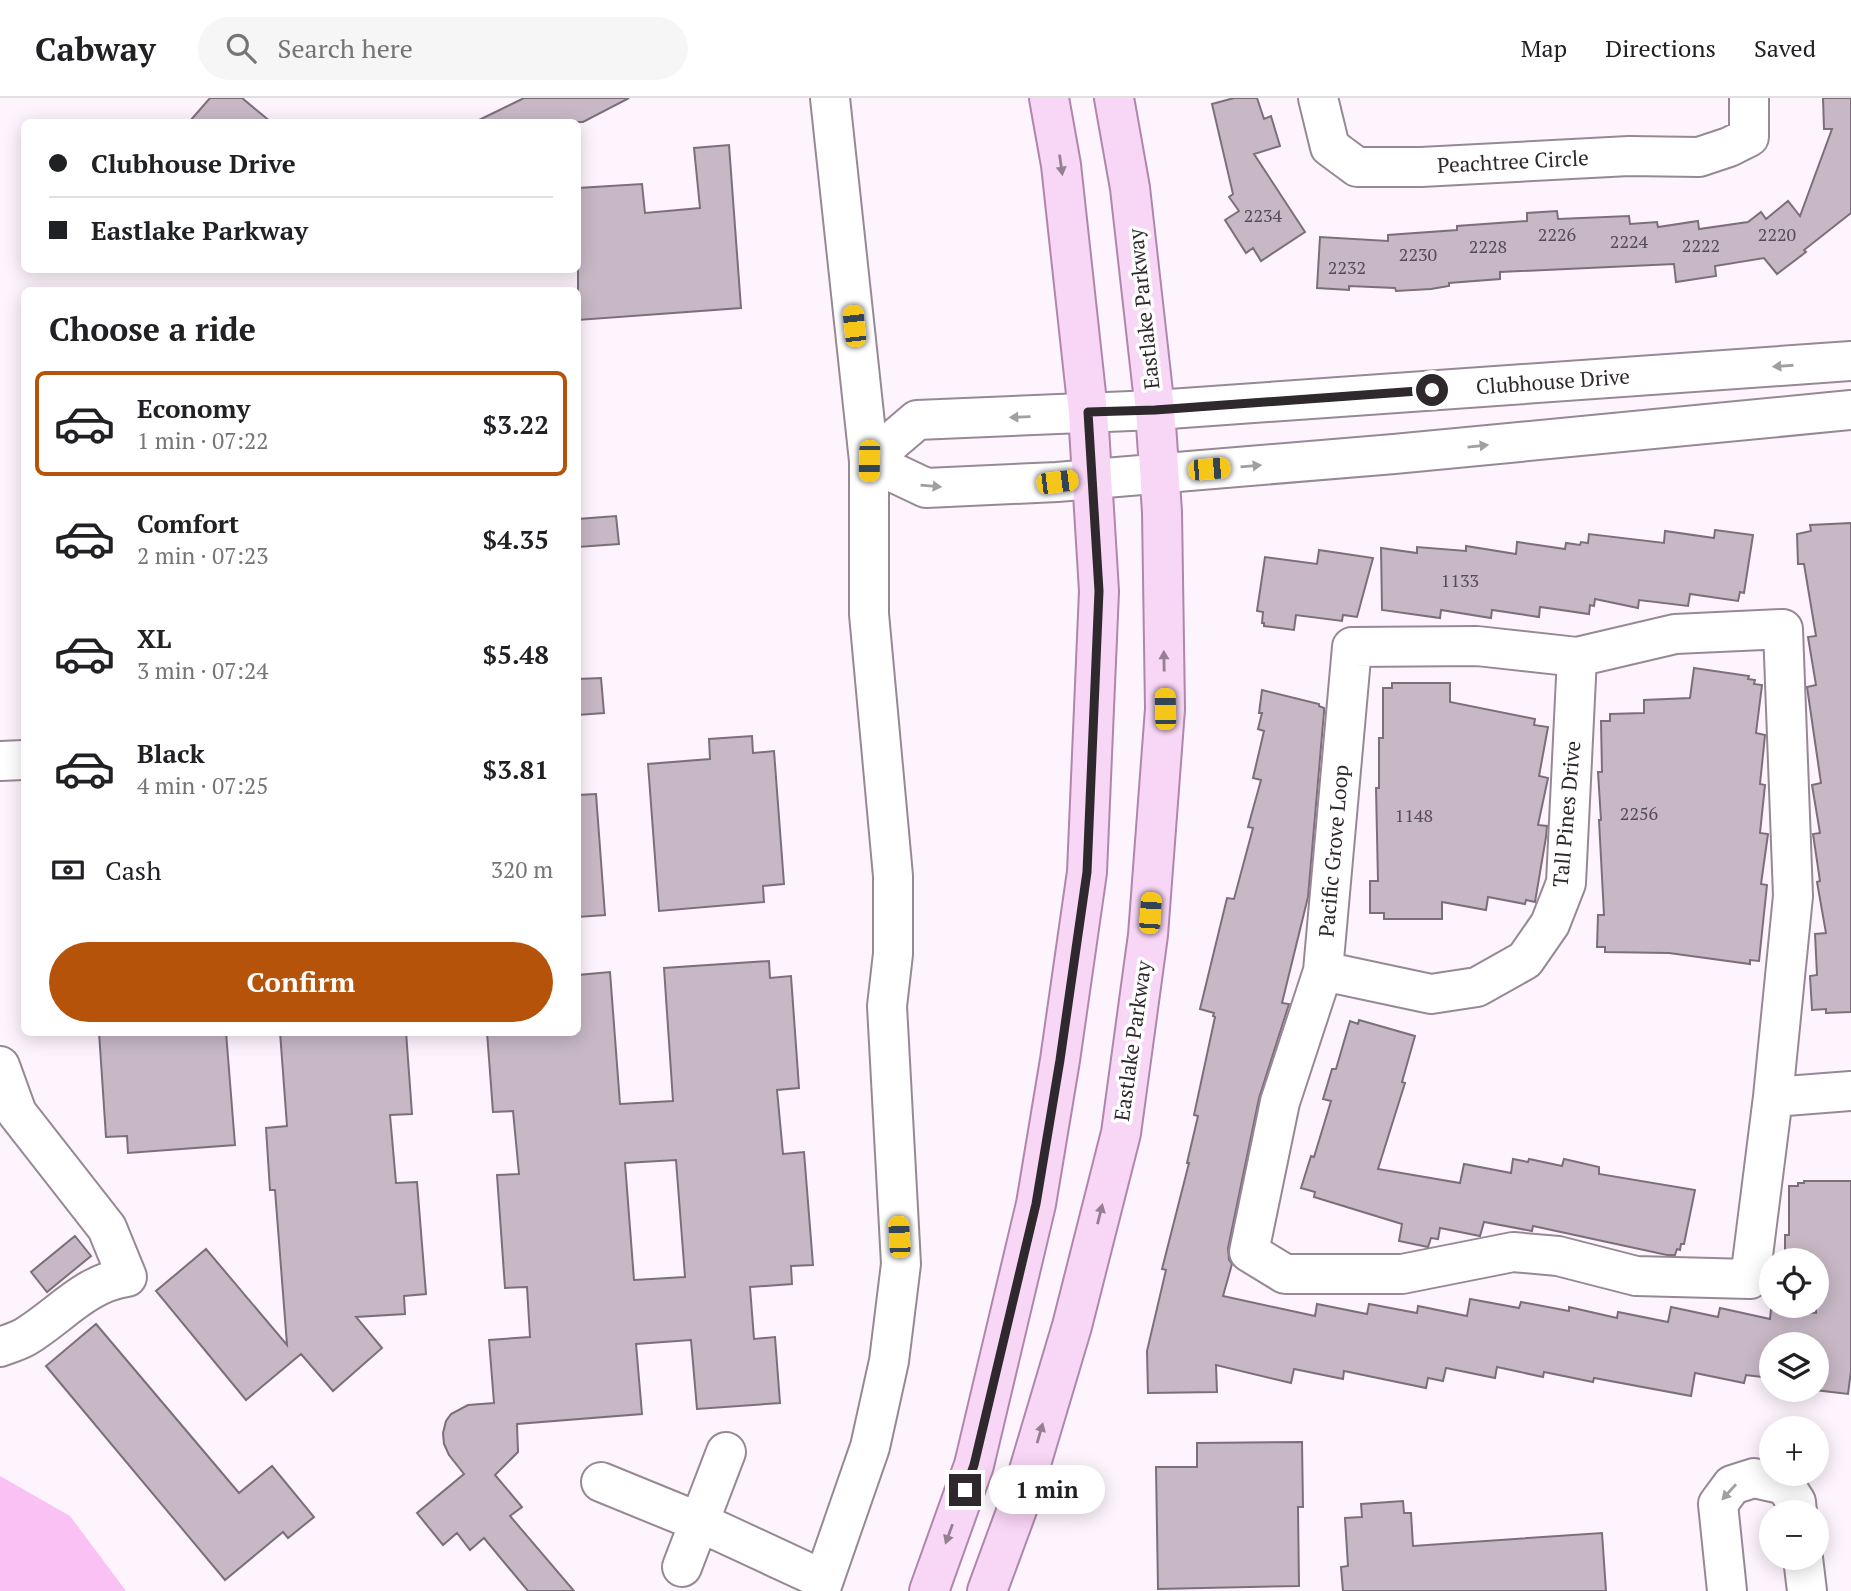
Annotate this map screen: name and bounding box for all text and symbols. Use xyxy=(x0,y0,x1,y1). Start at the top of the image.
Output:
search box xyxy=(198,17,688,80)
text: Cabway xyxy=(35,27,156,70)
icon: search xyxy=(222,29,260,67)
text: Search here xyxy=(278,31,413,65)
text: Map xyxy=(1521,32,1567,64)
text: Directions xyxy=(1605,32,1716,64)
text: Saved xyxy=(1754,32,1816,64)
street label: Peachtree Circle xyxy=(1436,143,1589,179)
text: Clubhouse Drive xyxy=(91,146,296,180)
one-way arrow xyxy=(1056,154,1067,176)
house number: 2234 xyxy=(1244,203,1283,227)
text: Eastlake Parkway xyxy=(91,213,308,247)
house number: 2226 xyxy=(1538,222,1577,246)
house number: 2220 xyxy=(1758,222,1796,246)
street label: Eastlake Parkway xyxy=(1121,227,1165,391)
house number: 2224 xyxy=(1610,229,1649,253)
house number: 2222 xyxy=(1682,233,1720,257)
house number: 2228 xyxy=(1469,234,1507,258)
house number: 2230 xyxy=(1399,242,1437,266)
house number: 2232 xyxy=(1328,255,1366,279)
car xyxy=(842,304,867,348)
text: Choose a ride xyxy=(49,308,256,350)
one-way arrow xyxy=(1772,361,1794,372)
street label: Clubhouse Drive xyxy=(1475,362,1631,400)
route start xyxy=(1416,374,1448,406)
text: Economy xyxy=(137,391,250,425)
icon: car xyxy=(53,392,116,455)
text: $3.22 xyxy=(483,407,549,441)
one-way arrow xyxy=(1009,411,1031,422)
text: 1 min · 07:22 xyxy=(137,425,269,456)
car xyxy=(859,440,880,482)
one-way arrow xyxy=(1467,440,1489,451)
car xyxy=(1188,457,1231,481)
one-way arrow xyxy=(1241,460,1263,471)
car xyxy=(1035,469,1080,495)
one-way arrow xyxy=(920,481,942,492)
text: Comfort xyxy=(137,506,239,540)
icon: car xyxy=(53,507,116,570)
text: $4.35 xyxy=(483,522,549,556)
text: 2 min · 07:23 xyxy=(137,540,269,571)
house number: 1133 xyxy=(1441,568,1479,592)
text: XL xyxy=(137,621,171,655)
icon: car xyxy=(53,622,116,685)
text: $5.48 xyxy=(483,637,549,671)
one-way arrow xyxy=(1158,650,1170,672)
text: 3 min · 07:24 xyxy=(137,655,269,686)
car xyxy=(1155,688,1176,730)
text: Black xyxy=(137,736,205,770)
icon: car xyxy=(53,737,116,800)
street label: Tall Pines Drive xyxy=(1546,740,1586,888)
text: $3.81 xyxy=(483,752,549,786)
street label: Pacific Grove Loop xyxy=(1312,763,1354,938)
text: 4 min · 07:25 xyxy=(137,770,269,801)
house number: 2256 xyxy=(1620,801,1659,825)
house number: 1148 xyxy=(1395,803,1433,827)
icon: cash xyxy=(49,851,87,889)
text: Cash xyxy=(105,853,161,887)
text: 320 m xyxy=(491,854,553,885)
car xyxy=(1139,891,1162,935)
button: Confirm xyxy=(49,942,553,1022)
street label: Eastlake Parkway xyxy=(1107,959,1157,1123)
one-way arrow xyxy=(1095,1203,1106,1225)
car xyxy=(888,1215,911,1259)
map controls xyxy=(1759,1248,1829,1570)
button: locate xyxy=(1759,1248,1829,1318)
button: layers xyxy=(1759,1332,1829,1402)
button: + xyxy=(1759,1416,1829,1486)
one-way arrow xyxy=(1035,1422,1046,1444)
callout: 1 min xyxy=(990,1466,1105,1514)
route end xyxy=(949,1474,981,1506)
text: 1 min xyxy=(1016,1474,1078,1505)
one-way arrow xyxy=(1721,1483,1737,1500)
button: − xyxy=(1759,1500,1829,1570)
one-way arrow xyxy=(943,1524,954,1545)

